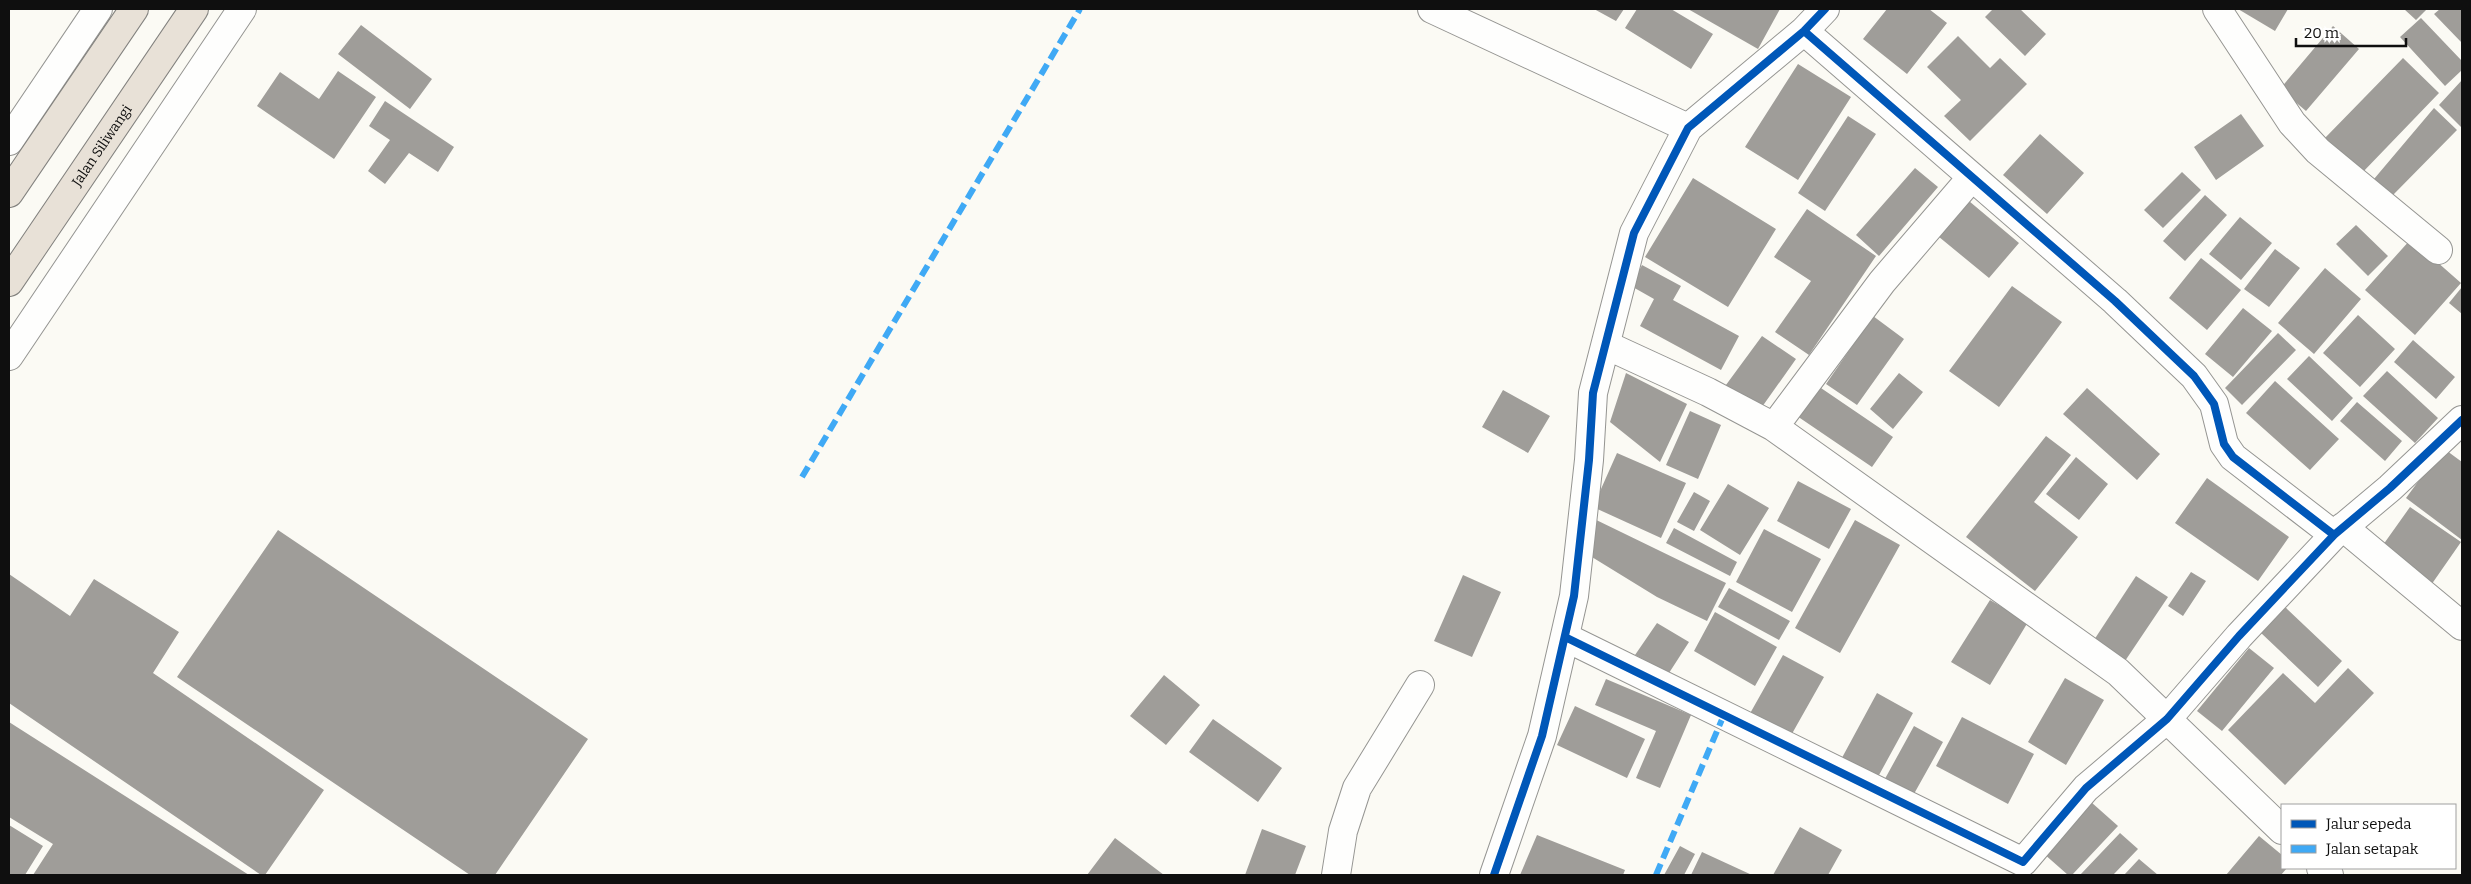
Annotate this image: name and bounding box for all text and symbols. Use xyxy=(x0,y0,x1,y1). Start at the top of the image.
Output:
scale bar xyxy=(2296,15,2406,47)
text: 20 m xyxy=(2304,24,2340,42)
street label: Jalan Siliwangi xyxy=(67,101,135,190)
legend xyxy=(2281,804,2456,869)
text: Jalur sepeda xyxy=(2325,815,2412,833)
text: Jalan setapak xyxy=(2325,840,2419,858)

